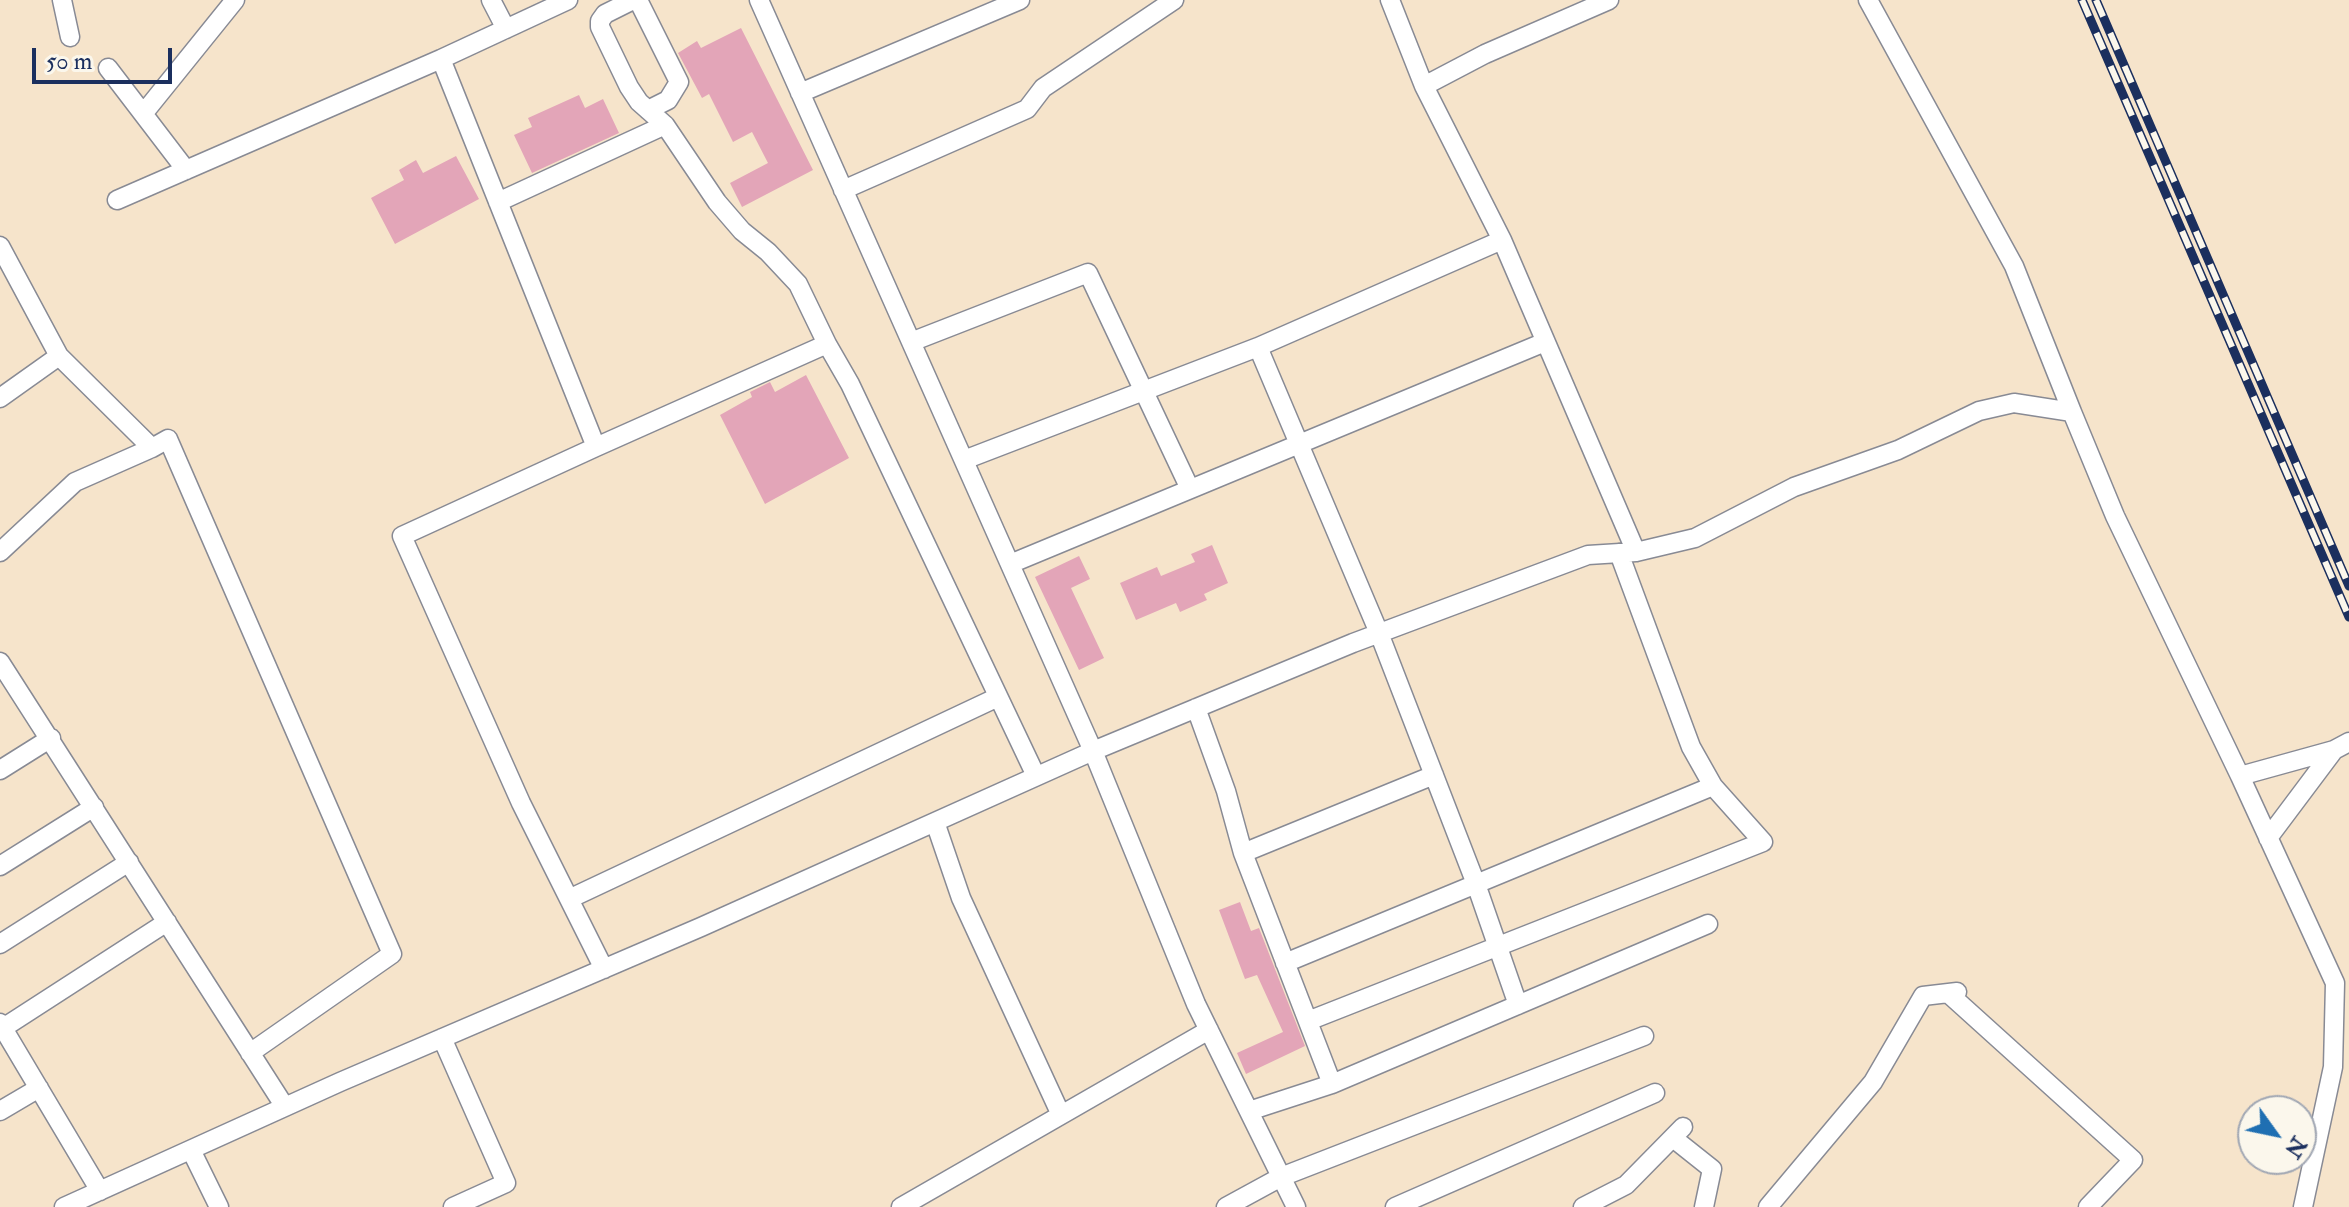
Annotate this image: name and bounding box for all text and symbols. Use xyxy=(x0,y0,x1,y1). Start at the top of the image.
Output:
scale bar xyxy=(36,32,176,82)
text: 50 m xyxy=(46,46,92,77)
north arrow xyxy=(2237,1095,2317,1175)
text: N xyxy=(2278,1131,2313,1163)

